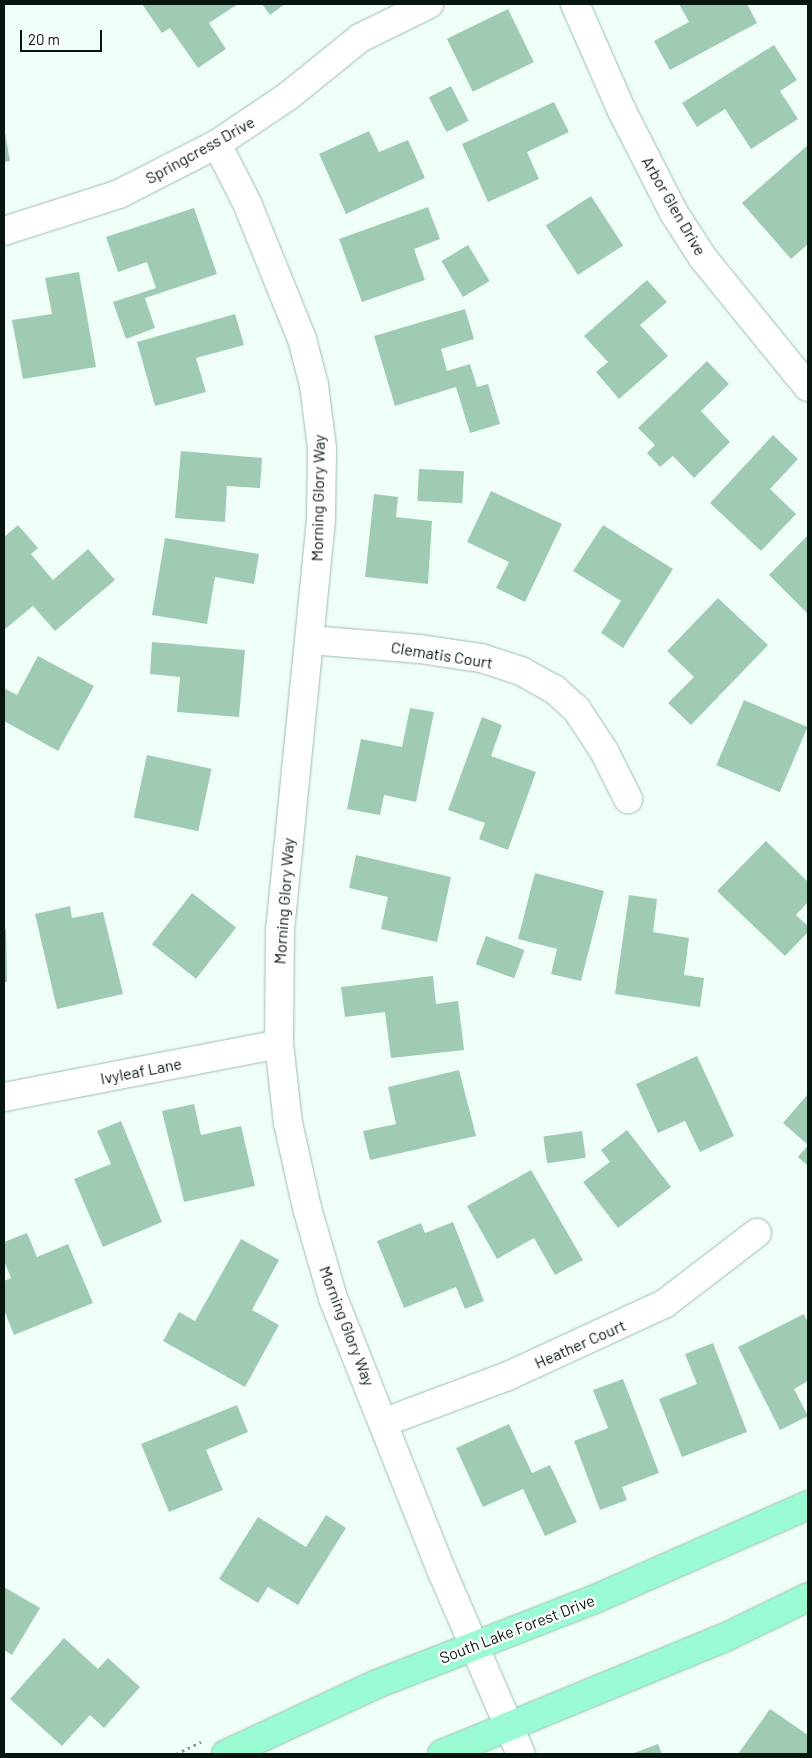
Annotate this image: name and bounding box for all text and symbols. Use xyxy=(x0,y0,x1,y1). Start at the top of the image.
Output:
scale bar xyxy=(22,20,105,52)
text: 20 m xyxy=(28,30,60,48)
street label: Springcress Drive xyxy=(142,112,258,188)
street label: Arbor Glen Drive xyxy=(638,153,710,259)
street label: Morning Glory Way xyxy=(307,434,329,562)
street label: Clematis Court xyxy=(390,637,494,673)
street label: Morning Glory Way xyxy=(270,837,298,965)
street label: Ivyleaf Lane xyxy=(99,1054,183,1088)
street label: Morning Glory Way xyxy=(315,1263,379,1389)
street label: Heather Court xyxy=(531,1315,629,1373)
street label: South Lake Forest Drive xyxy=(437,1591,597,1667)

